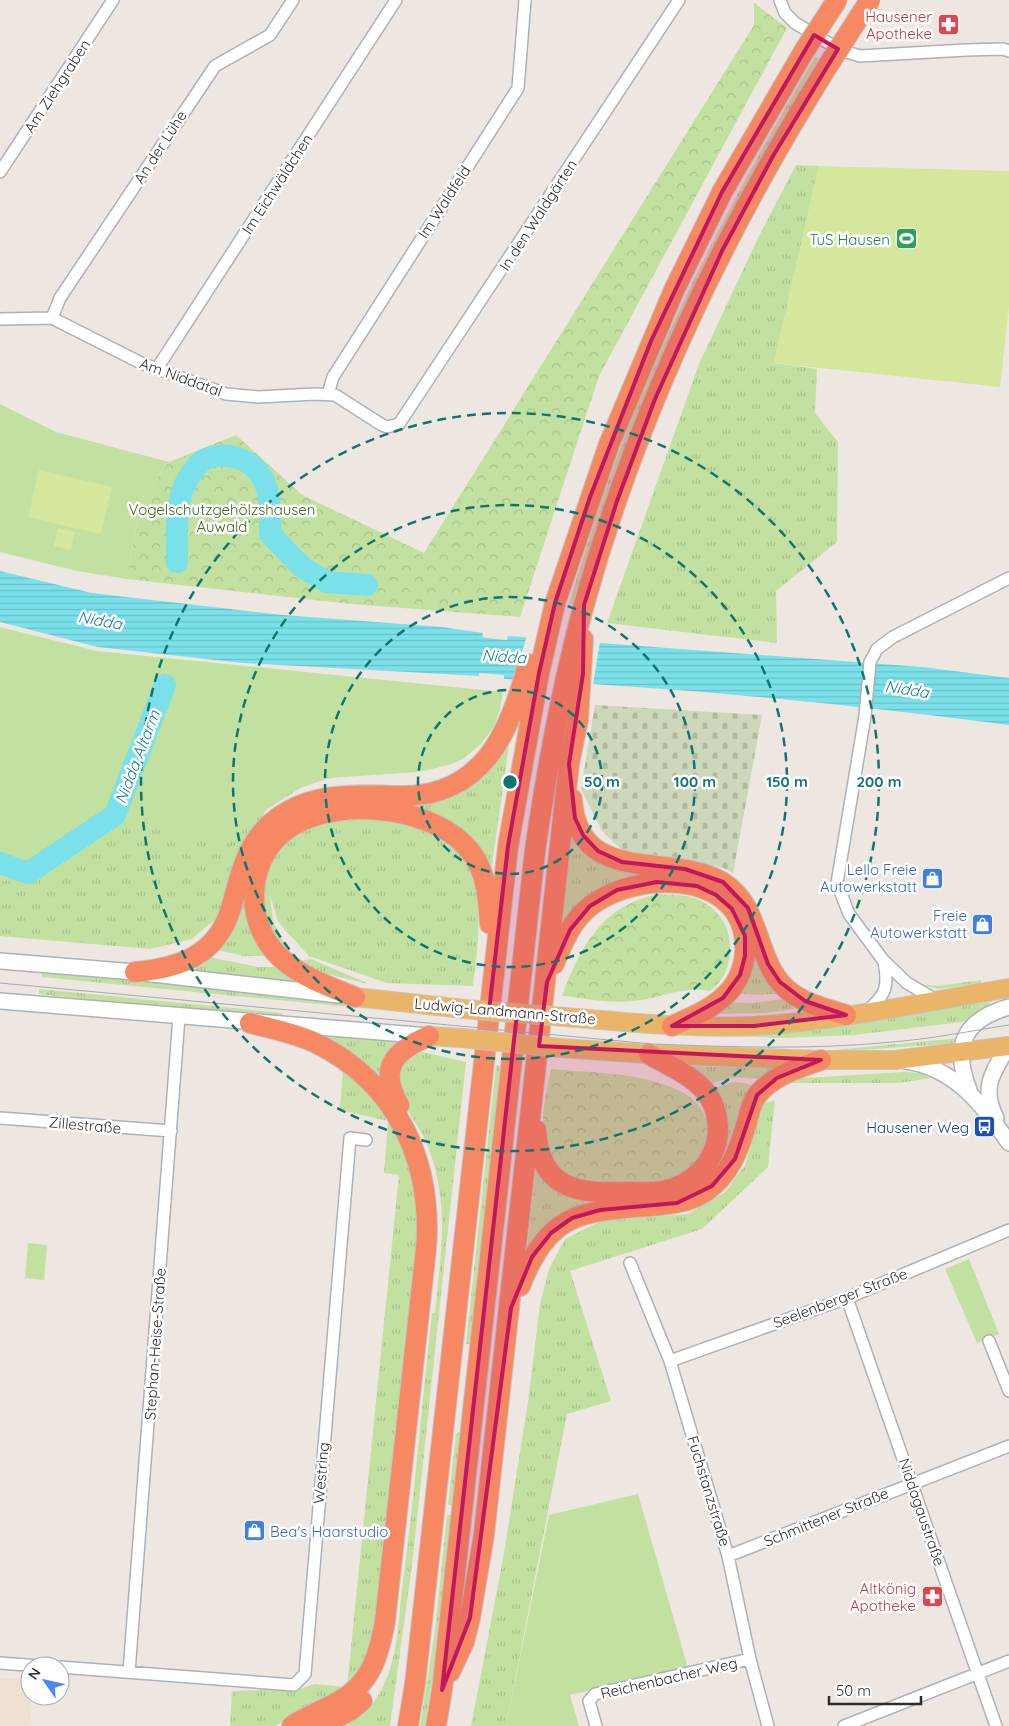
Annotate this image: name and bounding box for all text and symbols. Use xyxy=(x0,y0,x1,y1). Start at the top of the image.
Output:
place label: Hausener Apotheke xyxy=(865,7,932,43)
pharmacy icon: Hausener Apotheke xyxy=(936,13,960,37)
street label: Am Ziehgraben xyxy=(20,36,94,136)
street label: An der Lühe xyxy=(129,107,191,187)
street label: Im Eichwäldchen xyxy=(237,130,317,238)
street label: In den Waldgärten xyxy=(495,156,581,274)
street label: Im Waldfeld xyxy=(413,162,475,242)
sports icon: TuS Hausen xyxy=(894,227,918,251)
place label: TuS Hausen xyxy=(809,230,890,249)
street label: Am Niddatal xyxy=(137,353,225,401)
park label: Vogelschutzgehölzshausen Auwald xyxy=(129,500,315,536)
water label: Nidda xyxy=(77,606,125,634)
water label: Nidda xyxy=(481,644,528,668)
water label: Nidda xyxy=(884,676,932,703)
water label: Nidda Altarm xyxy=(110,707,164,807)
text: 50 m xyxy=(584,772,620,791)
text: 100 m xyxy=(674,772,716,791)
text: 150 m xyxy=(766,772,808,791)
text: 200 m xyxy=(857,772,902,791)
centre of rings xyxy=(501,773,519,791)
place label: Lello Freie Autowerkstatt xyxy=(820,860,917,896)
shop icon: Lello Freie Autowerkstatt xyxy=(921,866,945,890)
place label: Freie Autowerkstatt xyxy=(870,906,967,942)
shop icon: Freie Autowerkstatt xyxy=(971,912,995,936)
street label: Ludwig-Landmann-Straße xyxy=(414,994,596,1028)
street label: Zillestraße xyxy=(48,1112,122,1138)
bus stop icon: Hausener Weg xyxy=(973,1115,997,1139)
place label: Hausener Weg xyxy=(866,1118,969,1137)
street label: Seelenberger Straße xyxy=(770,1264,910,1332)
street label: Stephan-Heise-Straße xyxy=(140,1267,170,1421)
street label: Fuchstanzstraße xyxy=(683,1433,735,1549)
street label: Westring xyxy=(309,1441,333,1505)
street label: Niddagaustraße xyxy=(895,1456,949,1568)
street label: Schmittener Straße xyxy=(761,1483,891,1551)
shop icon: Bea's Haarstudio xyxy=(242,1519,266,1543)
place label: Bea's Haarstudio xyxy=(270,1522,388,1541)
place label: Altkönig Apotheke xyxy=(850,1579,916,1615)
pharmacy icon: Altkönig Apotheke xyxy=(920,1585,944,1609)
street label: Reichenbacher Weg xyxy=(599,1653,739,1703)
north arrow xyxy=(20,1656,70,1706)
text: N xyxy=(24,1664,45,1683)
scale bar xyxy=(829,1674,922,1706)
text: 50 m xyxy=(836,1681,871,1700)

